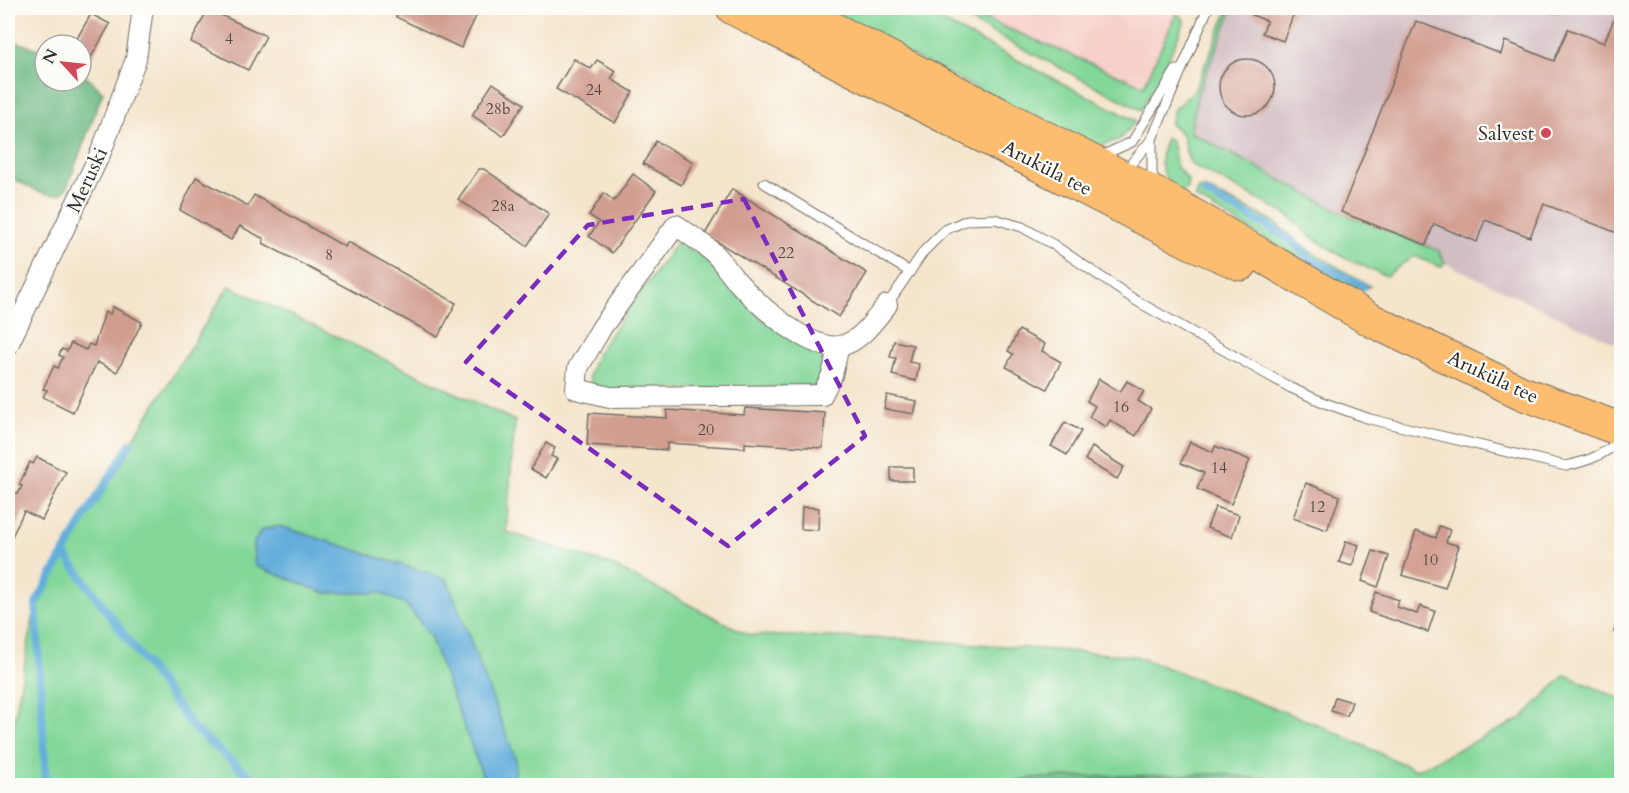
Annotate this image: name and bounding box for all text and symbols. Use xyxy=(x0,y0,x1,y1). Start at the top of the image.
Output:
house number: 4 xyxy=(225,28,233,50)
north arrow xyxy=(33,33,93,93)
text: N xyxy=(38,45,64,68)
house number: 24 xyxy=(586,79,602,101)
house number: 28b xyxy=(486,98,510,120)
place label: Salvest xyxy=(1478,120,1535,147)
marker: Salvest xyxy=(1539,126,1553,140)
street label: Aruküla tee xyxy=(997,134,1097,202)
street label: Meruski xyxy=(60,143,114,217)
house number: 28a xyxy=(491,195,515,217)
house number: 22 xyxy=(778,242,794,264)
house number: 8 xyxy=(325,244,333,266)
street label: Aruküla tee xyxy=(1443,344,1543,410)
house number: 16 xyxy=(1113,396,1129,418)
house number: 20 xyxy=(698,419,714,441)
house number: 14 xyxy=(1211,457,1227,479)
house number: 12 xyxy=(1309,496,1325,518)
house number: 10 xyxy=(1422,549,1438,571)

